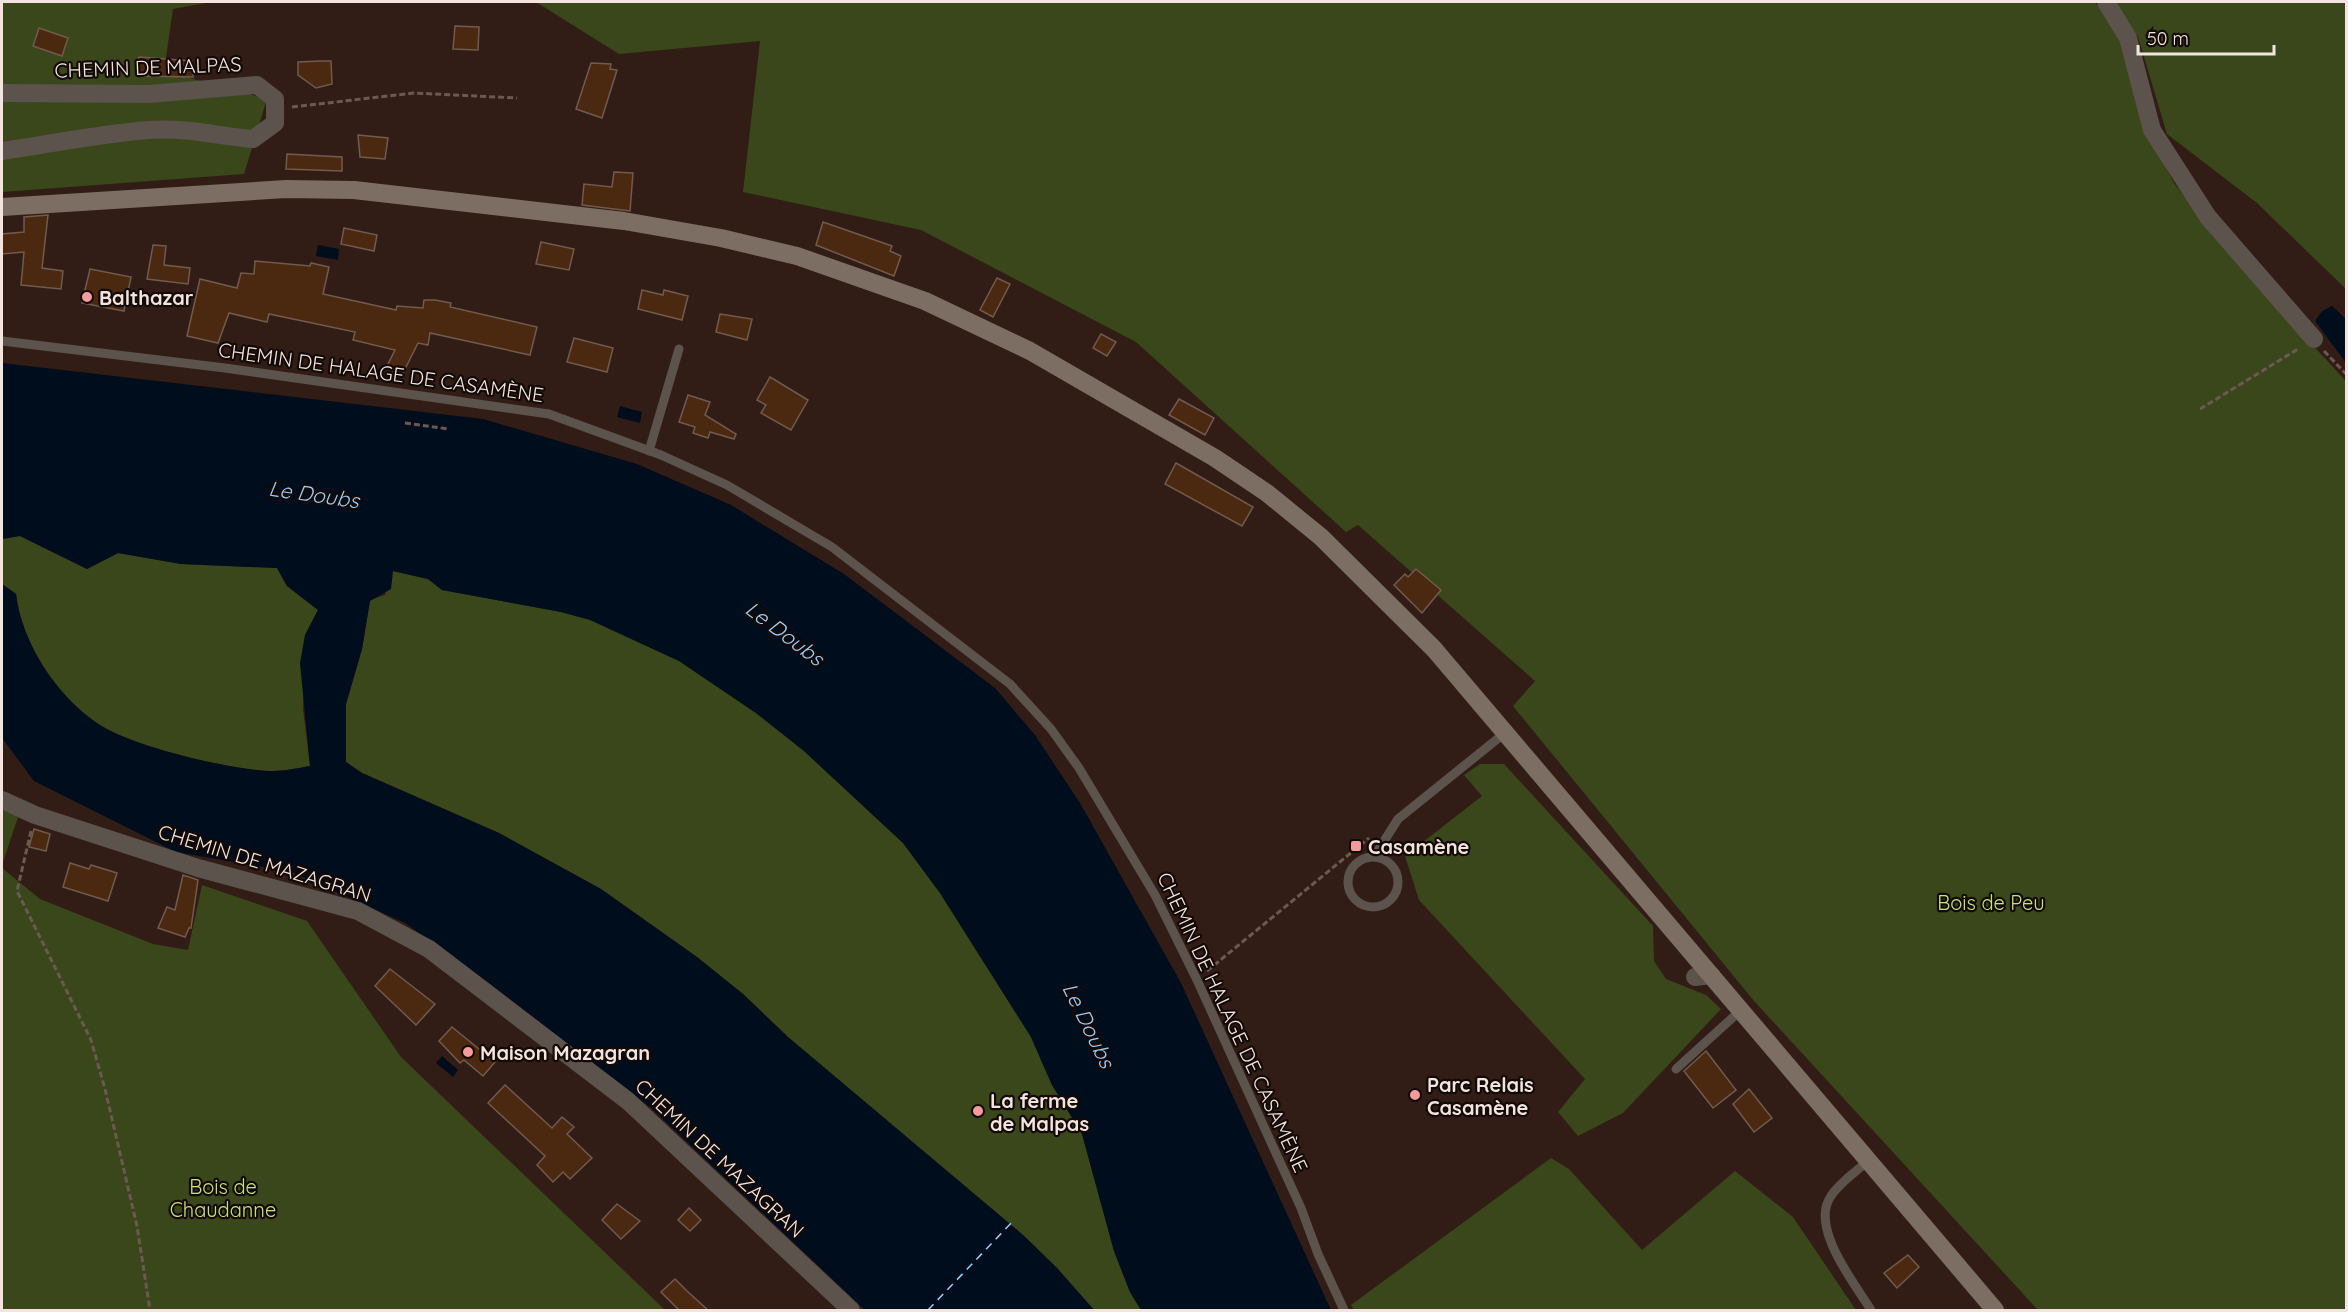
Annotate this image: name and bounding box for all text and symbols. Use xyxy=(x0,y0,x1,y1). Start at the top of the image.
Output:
scale bar xyxy=(2138,18,2274,56)
text: 50 m xyxy=(2147,27,2189,50)
street label: CHEMIN DE MALPAS xyxy=(54,51,242,83)
place label: Balthazar xyxy=(99,285,194,310)
marker: Balthazar xyxy=(80,290,94,304)
street label: CHEMIN DE HALAGE DE CASAMÈNE xyxy=(217,337,545,407)
water label: Le Doubs xyxy=(267,475,362,513)
water label: Le Doubs xyxy=(741,595,830,672)
street label: CHEMIN DE MAZAGRAN xyxy=(155,819,375,907)
place label: Casamène xyxy=(1368,834,1469,859)
marker: Casamène xyxy=(1349,839,1363,853)
street label: CHEMIN DE HALAGE DE CASAMÈNE xyxy=(1152,868,1314,1176)
park label: Bois de Peu xyxy=(1937,890,2045,915)
water label: Le Doubs xyxy=(1057,978,1121,1073)
place label: Maison Mazagran xyxy=(480,1040,650,1065)
marker: Maison Mazagran xyxy=(461,1045,475,1059)
place label: Parc Relais Casamène xyxy=(1427,1072,1534,1120)
street label: CHEMIN DE MAZAGRAN xyxy=(630,1073,810,1243)
place label: La ferme de Malpas xyxy=(990,1088,1089,1136)
marker: Parc Relais Casamène xyxy=(1408,1088,1422,1102)
marker: La ferme de Malpas xyxy=(971,1104,985,1118)
park label: Bois de Chaudanne xyxy=(170,1174,276,1222)

